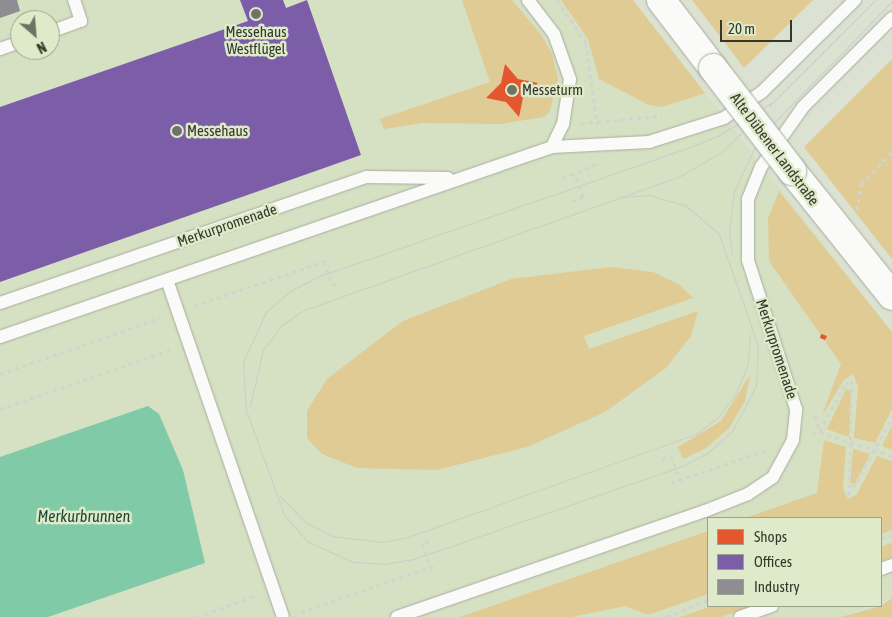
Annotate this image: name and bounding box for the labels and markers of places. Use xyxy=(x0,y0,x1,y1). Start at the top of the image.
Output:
marker: Messehaus Westflügel xyxy=(250,8,262,20)
place label: Messehaus Westflügel xyxy=(225,22,287,57)
place label: Messeturm xyxy=(522,81,583,99)
marker: Messeturm xyxy=(506,84,518,96)
place label: Messehaus xyxy=(187,122,248,140)
marker: Messehaus xyxy=(171,125,183,137)

